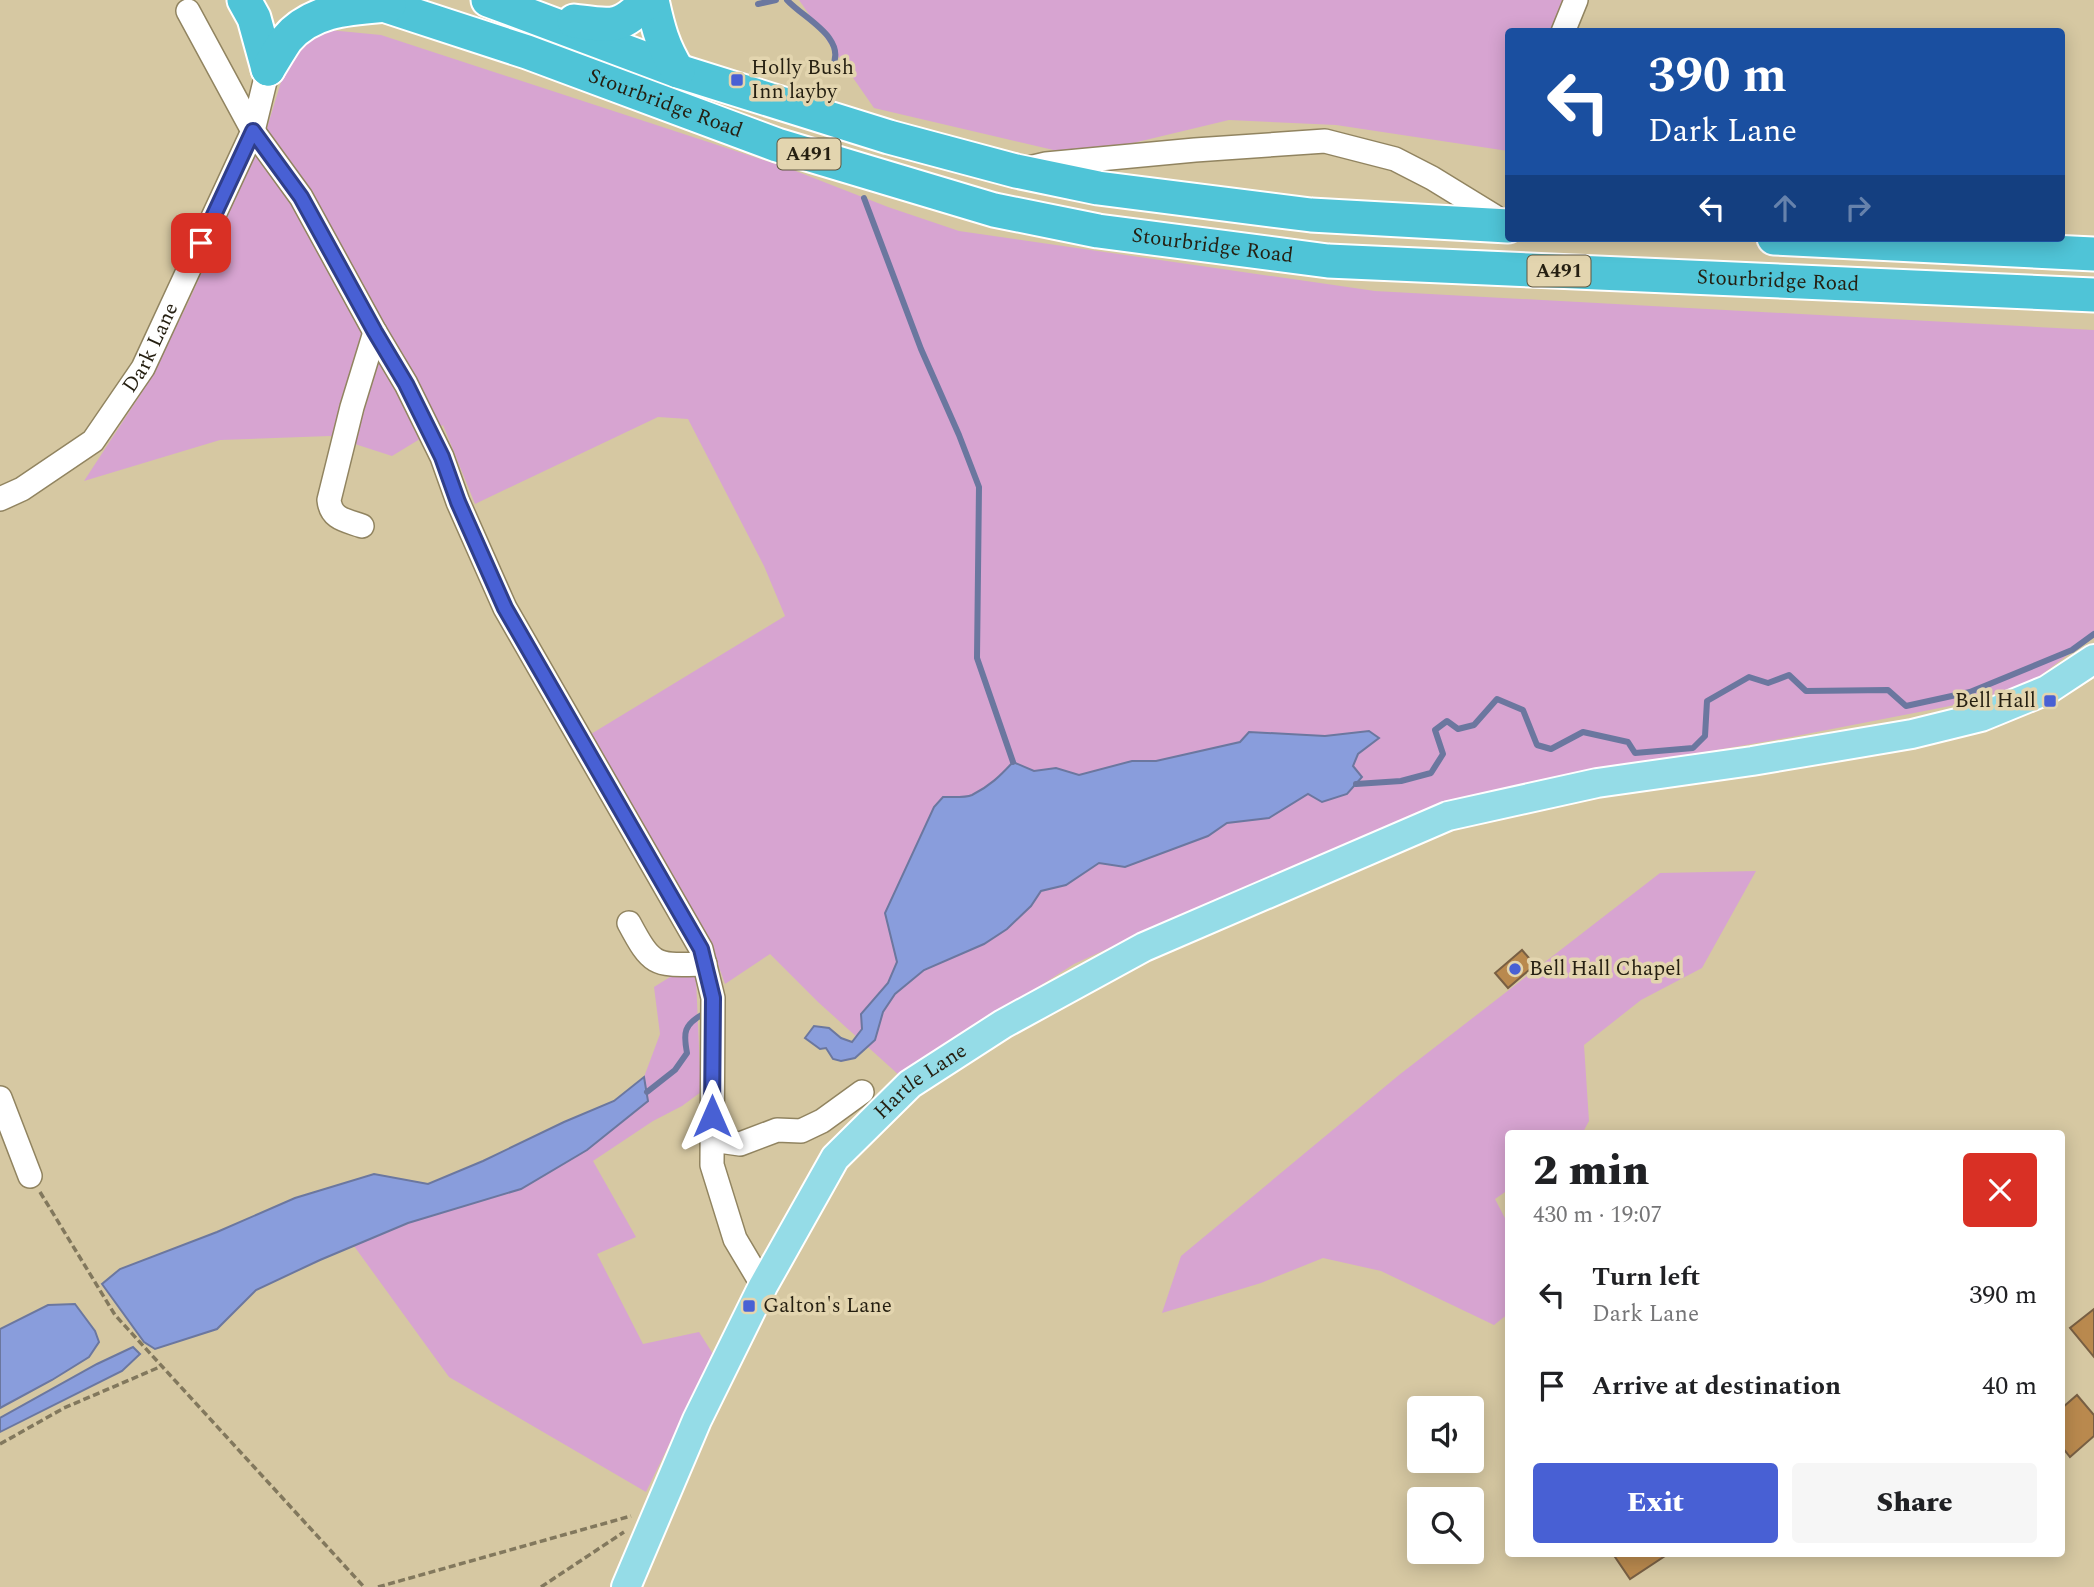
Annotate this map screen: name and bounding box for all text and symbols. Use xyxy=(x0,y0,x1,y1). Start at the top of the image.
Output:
text: 390 m xyxy=(1648,39,1787,114)
place label: Holly Bush Inn layby xyxy=(751,52,854,108)
icon: left xyxy=(1533,56,1624,147)
street label: Stourbridge Road xyxy=(584,60,747,147)
marker: Holly Bush Inn layby xyxy=(729,72,745,88)
text: Dark Lane xyxy=(1648,107,1797,156)
road number: A491 xyxy=(778,138,840,170)
icon: left xyxy=(1693,189,1731,227)
icon: ahead xyxy=(1766,189,1804,227)
icon: right xyxy=(1839,189,1877,227)
pin xyxy=(171,213,231,273)
street label: Stourbridge Road xyxy=(1130,220,1295,272)
icon: arrive xyxy=(182,224,220,262)
road number: A491 xyxy=(1528,256,1590,286)
street label: Stourbridge Road xyxy=(1696,261,1860,301)
street label: Dark Lane xyxy=(114,297,187,400)
place label: Bell Hall xyxy=(1955,685,2036,717)
marker: Bell Hall xyxy=(2042,693,2058,709)
place label: Bell Hall Chapel xyxy=(1529,953,1682,985)
marker: Bell Hall Chapel xyxy=(1507,961,1523,977)
street label: Hartle Lane xyxy=(866,1035,974,1127)
position arrow xyxy=(675,1079,749,1153)
text: 2 min xyxy=(1533,1140,1649,1203)
button: close xyxy=(1963,1153,2037,1227)
text: 430 m · 19:07 xyxy=(1533,1198,1662,1233)
text: Turn left xyxy=(1592,1257,1700,1297)
text: 390 m xyxy=(1969,1275,2037,1315)
icon: left xyxy=(1533,1276,1571,1314)
place label: Galton's Lane xyxy=(763,1290,892,1322)
text: Dark Lane xyxy=(1592,1297,1699,1332)
marker: Galton's Lane xyxy=(741,1298,757,1314)
text: Arrive at destination xyxy=(1592,1366,1841,1406)
text: 40 m xyxy=(1982,1366,2037,1406)
icon: arrive xyxy=(1533,1367,1571,1405)
map controls xyxy=(1407,1396,1484,1564)
button: sound xyxy=(1407,1396,1484,1473)
button: Exit xyxy=(1533,1463,1778,1543)
button: Share xyxy=(1792,1463,2037,1543)
button: search xyxy=(1407,1487,1484,1564)

